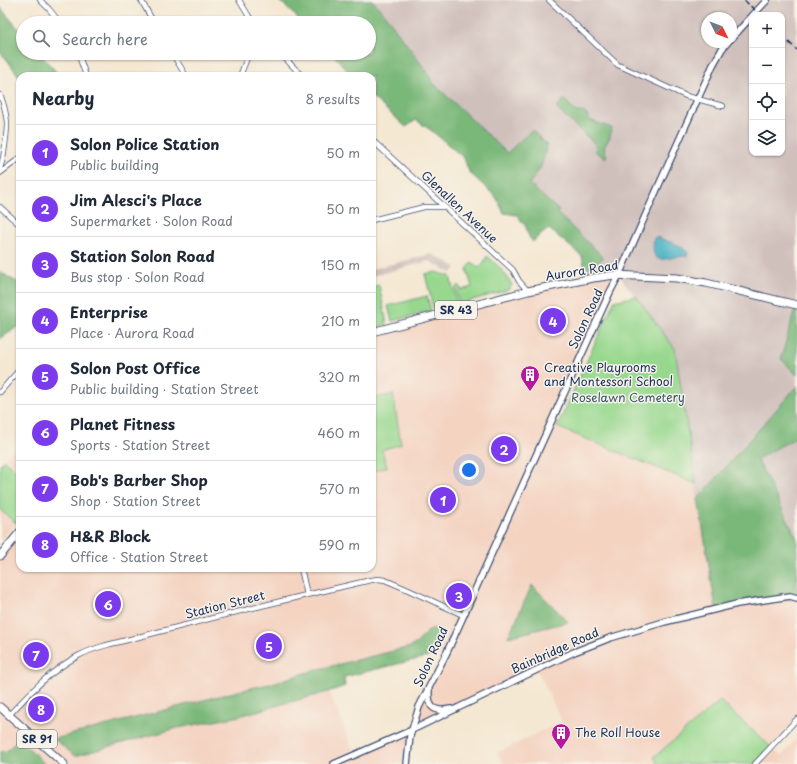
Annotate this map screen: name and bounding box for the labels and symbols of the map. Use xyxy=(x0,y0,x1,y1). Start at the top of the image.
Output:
north arrow xyxy=(701,12,737,48)
street label: Glenallen Avenue xyxy=(417,166,502,247)
street label: Aurora Road xyxy=(544,255,620,285)
street label: Solon Road xyxy=(563,285,607,352)
road number: SR 43 xyxy=(435,301,477,319)
pin: 4 xyxy=(540,306,566,336)
place label: Creative Playrooms and Montessori School xyxy=(544,358,673,390)
building icon: Creative Playrooms and Montessori School xyxy=(519,364,541,392)
park label: Roselawn Cemetery xyxy=(571,388,685,406)
pin: 2 xyxy=(491,434,517,464)
your location xyxy=(459,460,479,480)
pin: 1 xyxy=(430,485,456,515)
pin: 3 xyxy=(446,581,472,611)
street label: Station Street xyxy=(183,585,266,623)
pin: 6 xyxy=(95,589,121,619)
street label: Solon Road xyxy=(408,623,452,690)
street label: Bainbridge Road xyxy=(508,623,601,678)
pin: 5 xyxy=(256,631,282,661)
pin: 7 xyxy=(23,640,49,670)
pin: 8 xyxy=(28,694,54,724)
building icon: The Roll House xyxy=(550,722,572,750)
place label: The Roll House xyxy=(575,723,660,741)
road number: SR 91 xyxy=(17,730,57,748)

